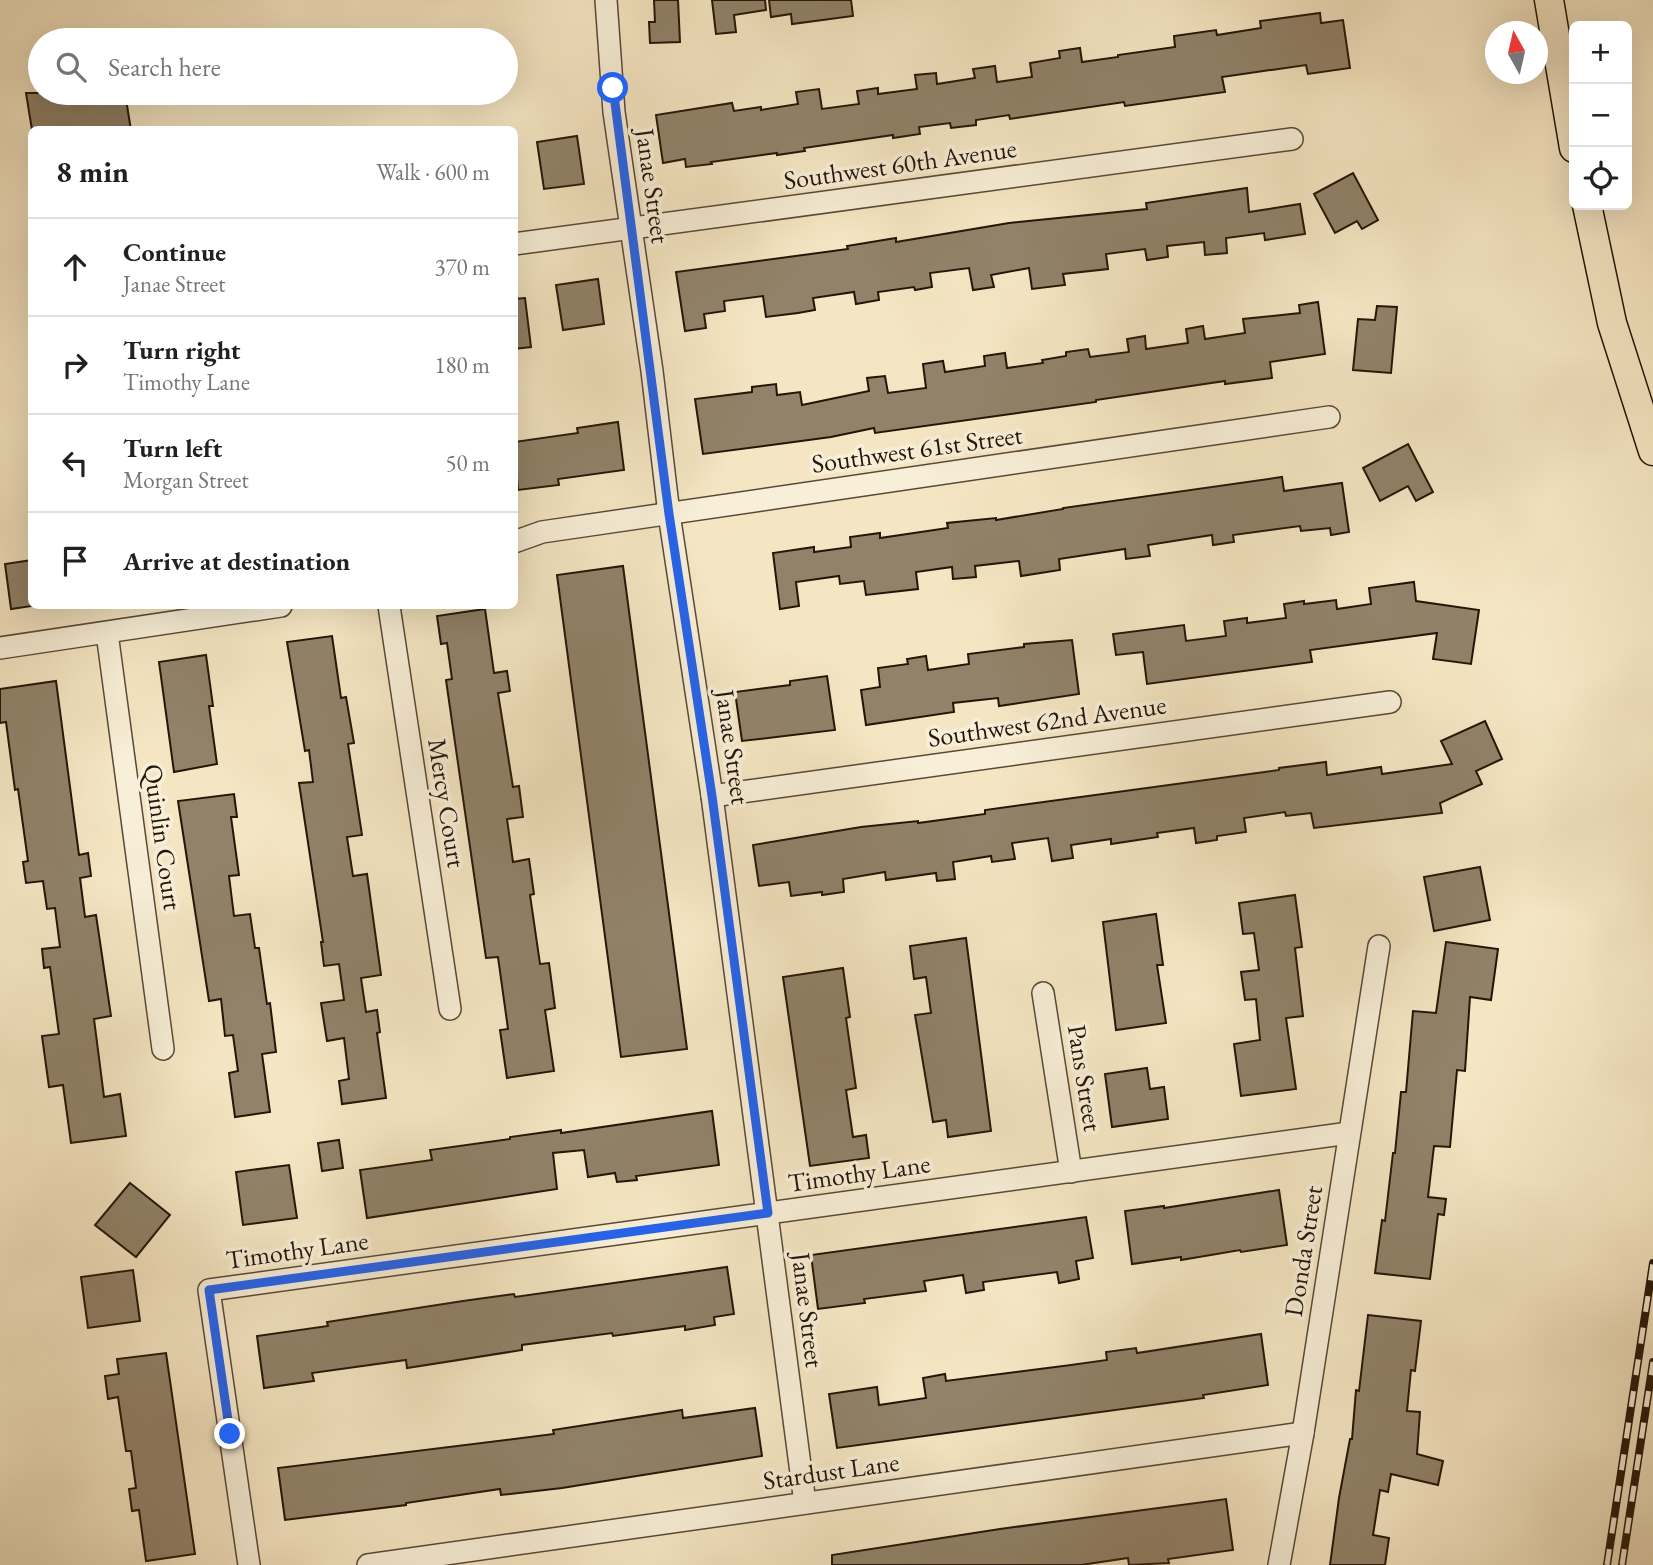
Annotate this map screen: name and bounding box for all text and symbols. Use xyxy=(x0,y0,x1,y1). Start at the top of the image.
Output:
north arrow xyxy=(1485,21,1548,84)
map controls xyxy=(1569,21,1632,210)
button: + xyxy=(1569,21,1632,84)
search box xyxy=(28,28,518,105)
icon: search xyxy=(52,48,90,86)
text: Search here xyxy=(108,50,221,84)
route start xyxy=(597,72,628,103)
button: − xyxy=(1569,84,1632,147)
street label: Janae Street xyxy=(628,124,678,246)
street label: Southwest 60th Avenue xyxy=(781,131,1019,197)
button: locate xyxy=(1569,147,1632,210)
text: 8 min xyxy=(56,152,129,191)
text: Walk · 600 m xyxy=(376,157,490,187)
text: Continue xyxy=(123,235,226,269)
icon: ahead xyxy=(56,248,94,286)
text: 370 m xyxy=(434,252,490,282)
text: Janae Street xyxy=(123,269,225,299)
text: Turn right xyxy=(123,333,241,367)
icon: right xyxy=(56,346,94,384)
text: 180 m xyxy=(434,350,490,380)
text: Timothy Lane xyxy=(123,367,250,397)
street label: Southwest 61st Street xyxy=(809,417,1025,481)
text: Turn left xyxy=(123,431,222,465)
icon: left xyxy=(56,444,94,482)
text: 50 m xyxy=(445,448,490,478)
text: Morgan Street xyxy=(123,465,249,495)
icon: arrive xyxy=(56,542,94,580)
text: Arrive at destination xyxy=(123,544,350,578)
street label: Janae Street xyxy=(708,685,758,807)
street label: Southwest 62nd Avenue xyxy=(926,687,1168,755)
street label: Mercy Court xyxy=(420,736,474,870)
street label: Quinlin Court xyxy=(136,762,190,912)
street label: Pans Street xyxy=(1060,1022,1110,1134)
street label: Timothy Lane xyxy=(786,1146,932,1200)
street label: Donda Street xyxy=(1276,1183,1330,1319)
street label: Timothy Lane xyxy=(224,1223,370,1277)
street label: Janae Street xyxy=(784,1248,832,1370)
route end xyxy=(214,1418,245,1449)
street label: Stardust Lane xyxy=(761,1445,901,1497)

